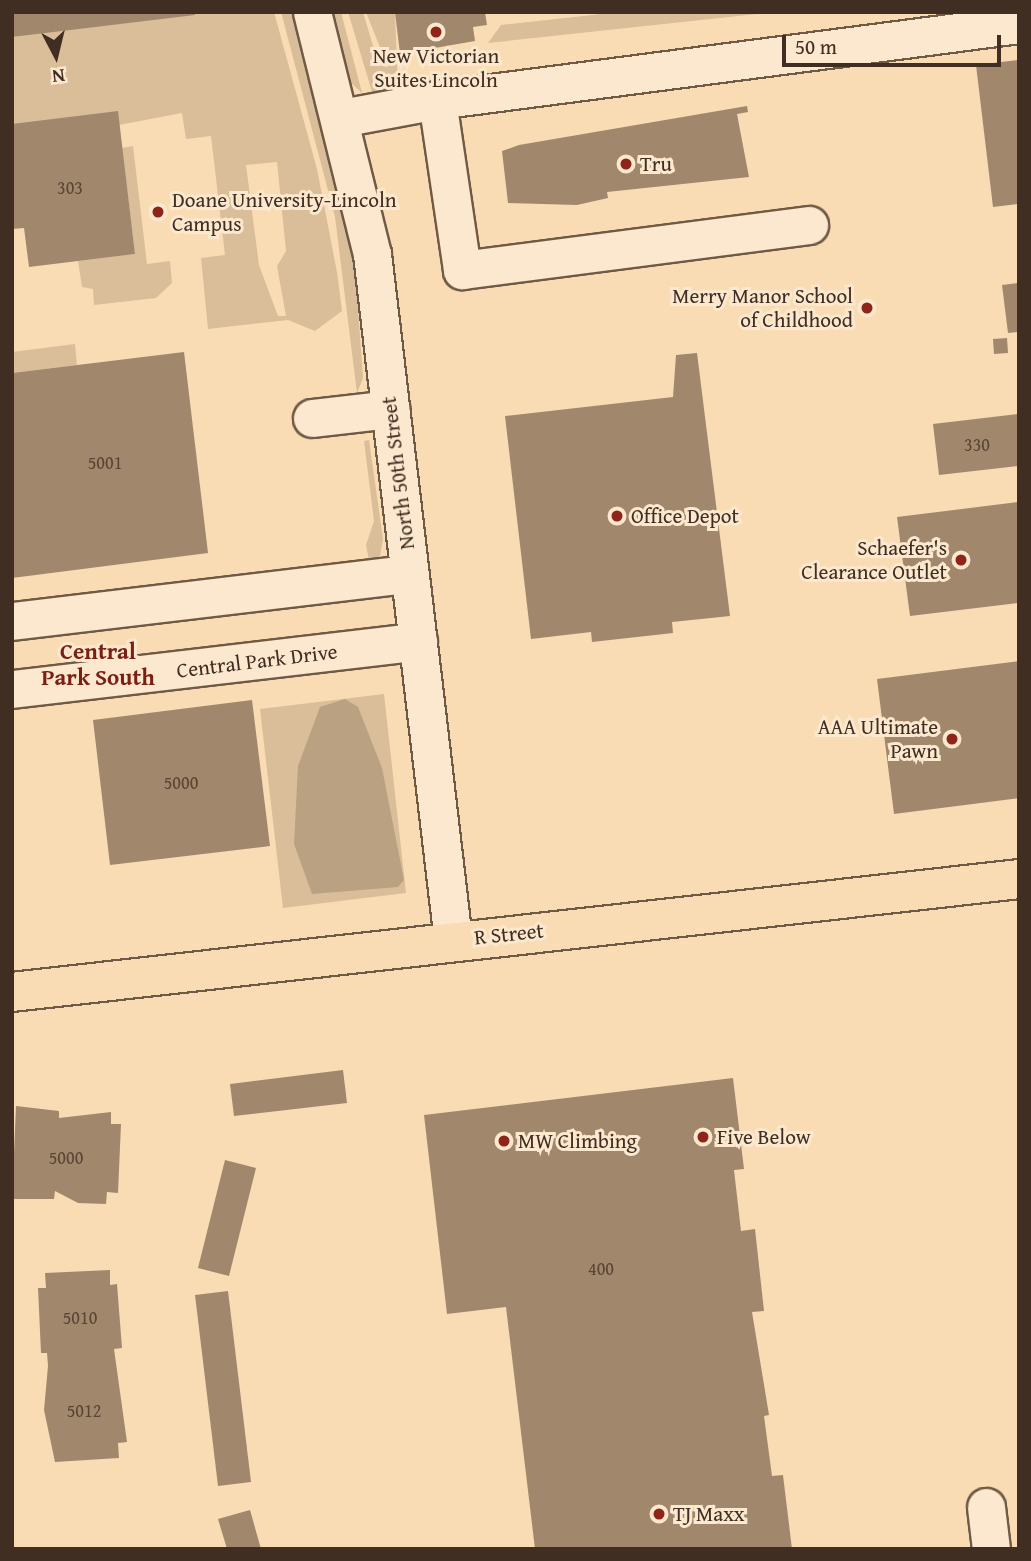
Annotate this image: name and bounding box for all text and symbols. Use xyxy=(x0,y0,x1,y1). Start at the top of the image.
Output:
north arrow xyxy=(21,21,91,91)
scale bar xyxy=(786,21,1005,65)
marker: New Victorian Suites Lincoln xyxy=(428,24,444,40)
text: 50 m xyxy=(795,31,837,62)
place label: New Victorian Suites Lincoln xyxy=(373,43,499,93)
text: N xyxy=(51,62,67,92)
place label: Tru xyxy=(640,151,672,177)
marker: Tru xyxy=(618,156,634,172)
house number: 303 xyxy=(57,177,83,199)
place label: Doane University-Lincoln Campus xyxy=(172,187,397,237)
marker: Doane University-Lincoln Campus xyxy=(150,204,166,220)
place label: Merry Manor School of Childhood xyxy=(672,283,853,333)
marker: Merry Manor School of Childhood xyxy=(859,300,875,316)
street label: North 50th Street xyxy=(376,395,420,551)
house number: 330 xyxy=(964,434,990,456)
house number: 5001 xyxy=(88,452,122,474)
place label: Office Depot xyxy=(631,503,739,529)
marker: Office Depot xyxy=(609,508,625,524)
place label: Schaefer's Clearance Outlet xyxy=(801,535,947,585)
marker: Schaefer's Clearance Outlet xyxy=(953,552,969,568)
district label: Central Park South xyxy=(41,637,155,691)
street label: Central Park Drive xyxy=(175,639,339,683)
place label: AAA Ultimate Pawn xyxy=(818,714,938,764)
marker: AAA Ultimate Pawn xyxy=(944,731,960,747)
house number: 5000 xyxy=(164,772,198,794)
street label: R Street xyxy=(473,918,545,950)
place label: Five Below xyxy=(717,1124,811,1150)
place label: MW Climbing xyxy=(518,1128,637,1154)
marker: Five Below xyxy=(695,1129,711,1145)
marker: MW Climbing xyxy=(496,1133,512,1149)
house number: 5000 xyxy=(49,1147,83,1169)
house number: 400 xyxy=(588,1258,614,1280)
house number: 5010 xyxy=(63,1307,97,1329)
house number: 5012 xyxy=(67,1400,101,1422)
place label: TJ Maxx xyxy=(673,1501,745,1527)
marker: TJ Maxx xyxy=(651,1506,667,1522)

